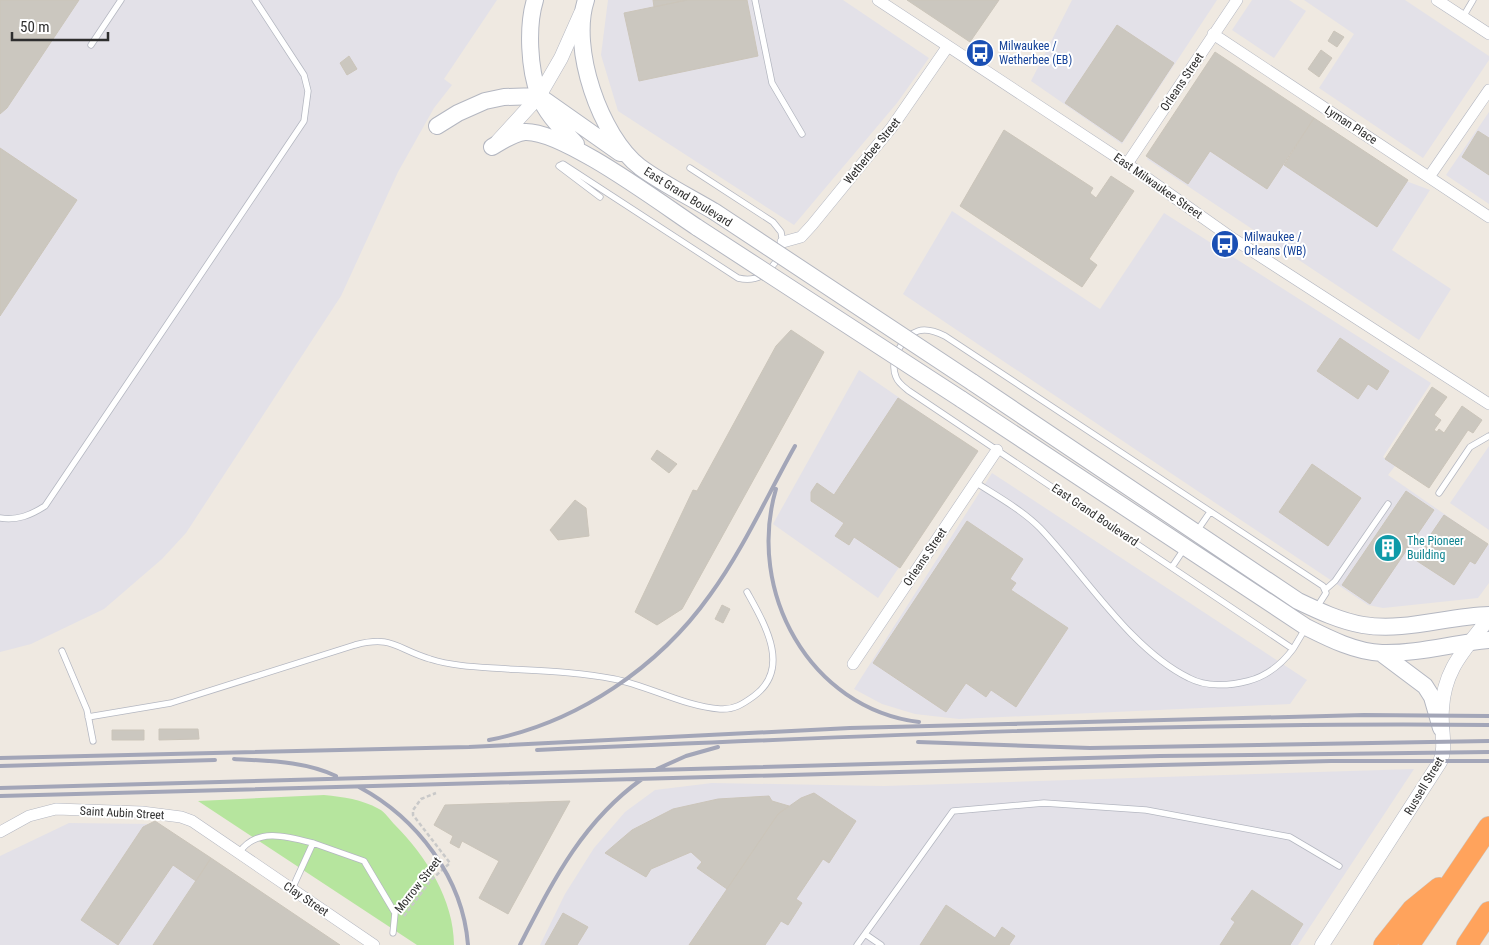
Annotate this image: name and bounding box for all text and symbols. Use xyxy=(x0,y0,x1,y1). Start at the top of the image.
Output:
scale bar xyxy=(12,10,109,42)
text: 50 m xyxy=(20,18,50,36)
bus stop icon: Milwaukee / Wetherbee (EB) xyxy=(965,38,995,68)
place label: Milwaukee / Wetherbee (EB) xyxy=(999,39,1072,67)
street label: Orleans Street xyxy=(1157,50,1207,114)
street label: Lyman Place xyxy=(1322,103,1380,147)
street label: Wetherbee Street xyxy=(841,115,903,187)
street label: East Milwaukee Street xyxy=(1111,150,1205,222)
street label: East Grand Boulevard xyxy=(641,164,735,230)
bus stop icon: Milwaukee / Orleans (WB) xyxy=(1210,229,1240,259)
place label: Milwaukee / Orleans (WB) xyxy=(1244,230,1306,258)
street label: East Grand Boulevard xyxy=(1049,481,1141,549)
street label: Orleans Street xyxy=(900,525,950,589)
building icon: The Pioneer Building xyxy=(1373,533,1403,563)
place label: The Pioneer Building xyxy=(1407,534,1464,562)
street label: Russell Street xyxy=(1401,754,1447,818)
street label: Saint Aubin Street xyxy=(79,804,165,822)
street label: Morrow Street xyxy=(392,854,444,916)
street label: Clay Street xyxy=(281,879,331,919)

